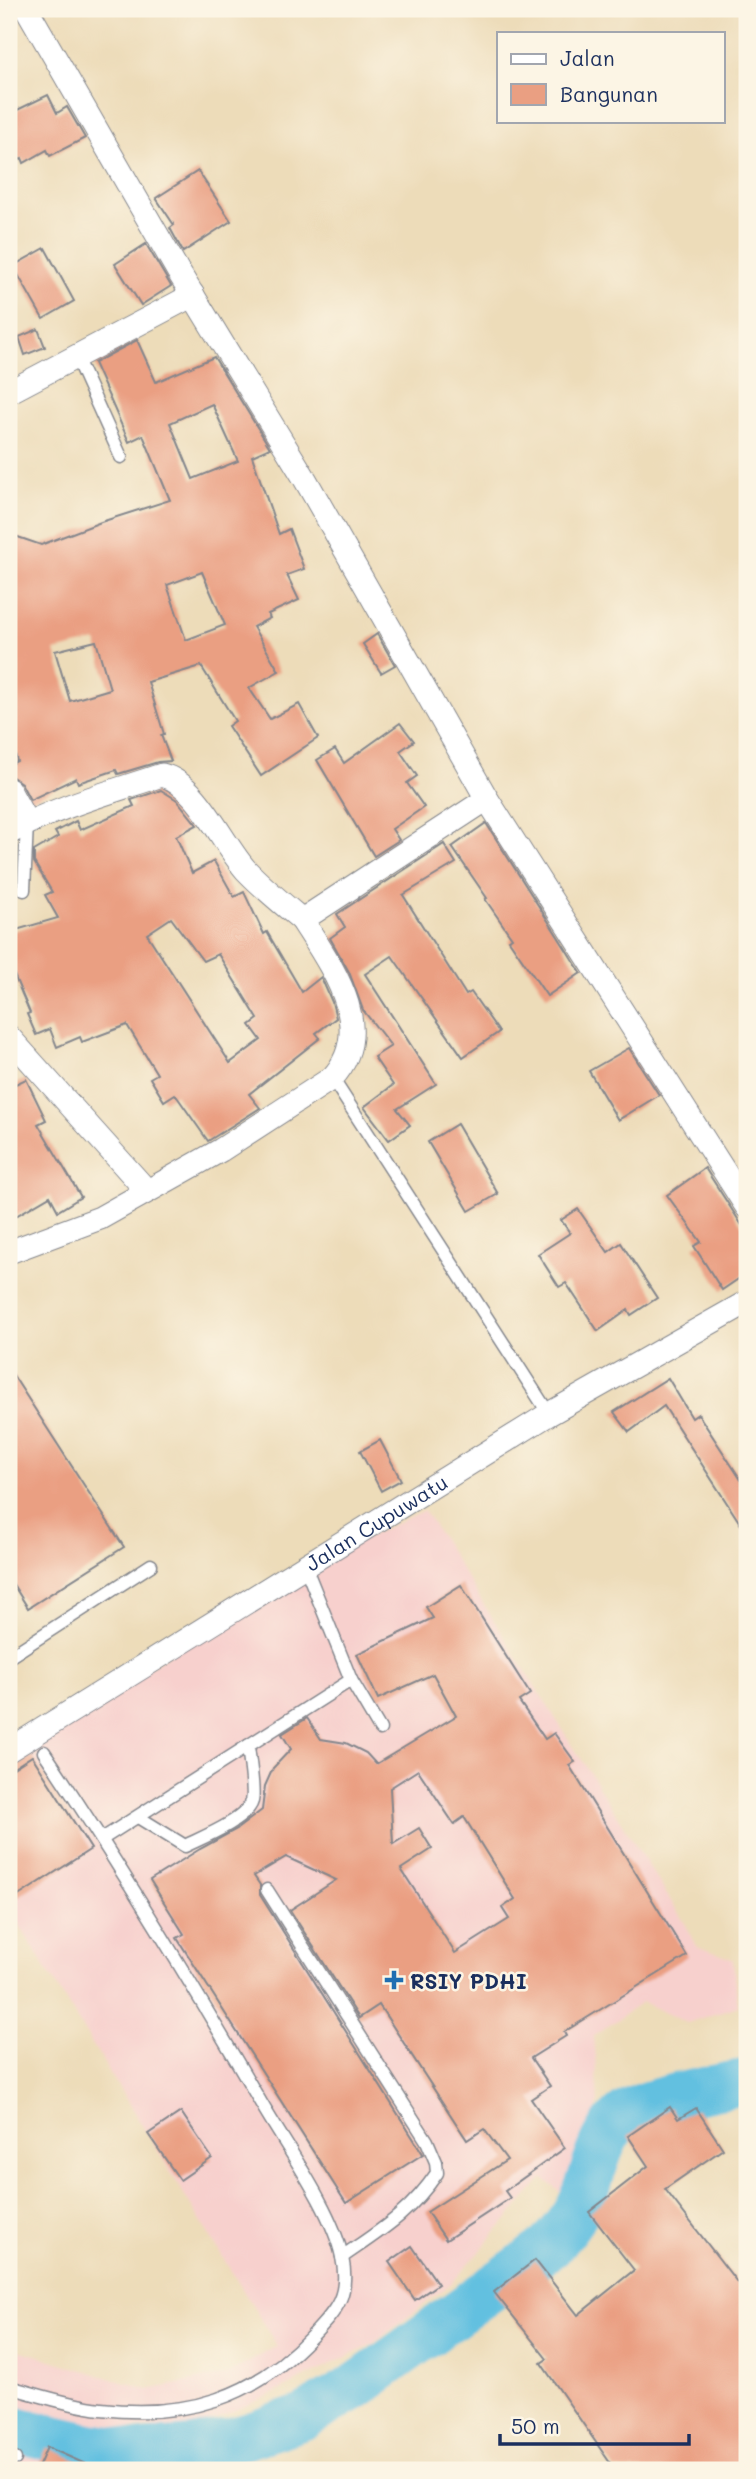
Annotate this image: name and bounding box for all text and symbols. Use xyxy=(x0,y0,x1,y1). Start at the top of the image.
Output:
legend xyxy=(497,32,724,122)
text: Jalan xyxy=(560,44,615,71)
text: Bangunan xyxy=(560,80,658,107)
street label: Jalan Cupuwatu xyxy=(300,1467,452,1576)
place label: RSIY PDHI xyxy=(410,1967,527,1994)
marker: RSIY PDHI xyxy=(384,1970,404,1990)
scale bar xyxy=(500,2402,690,2446)
text: 50 m xyxy=(511,2412,560,2439)

